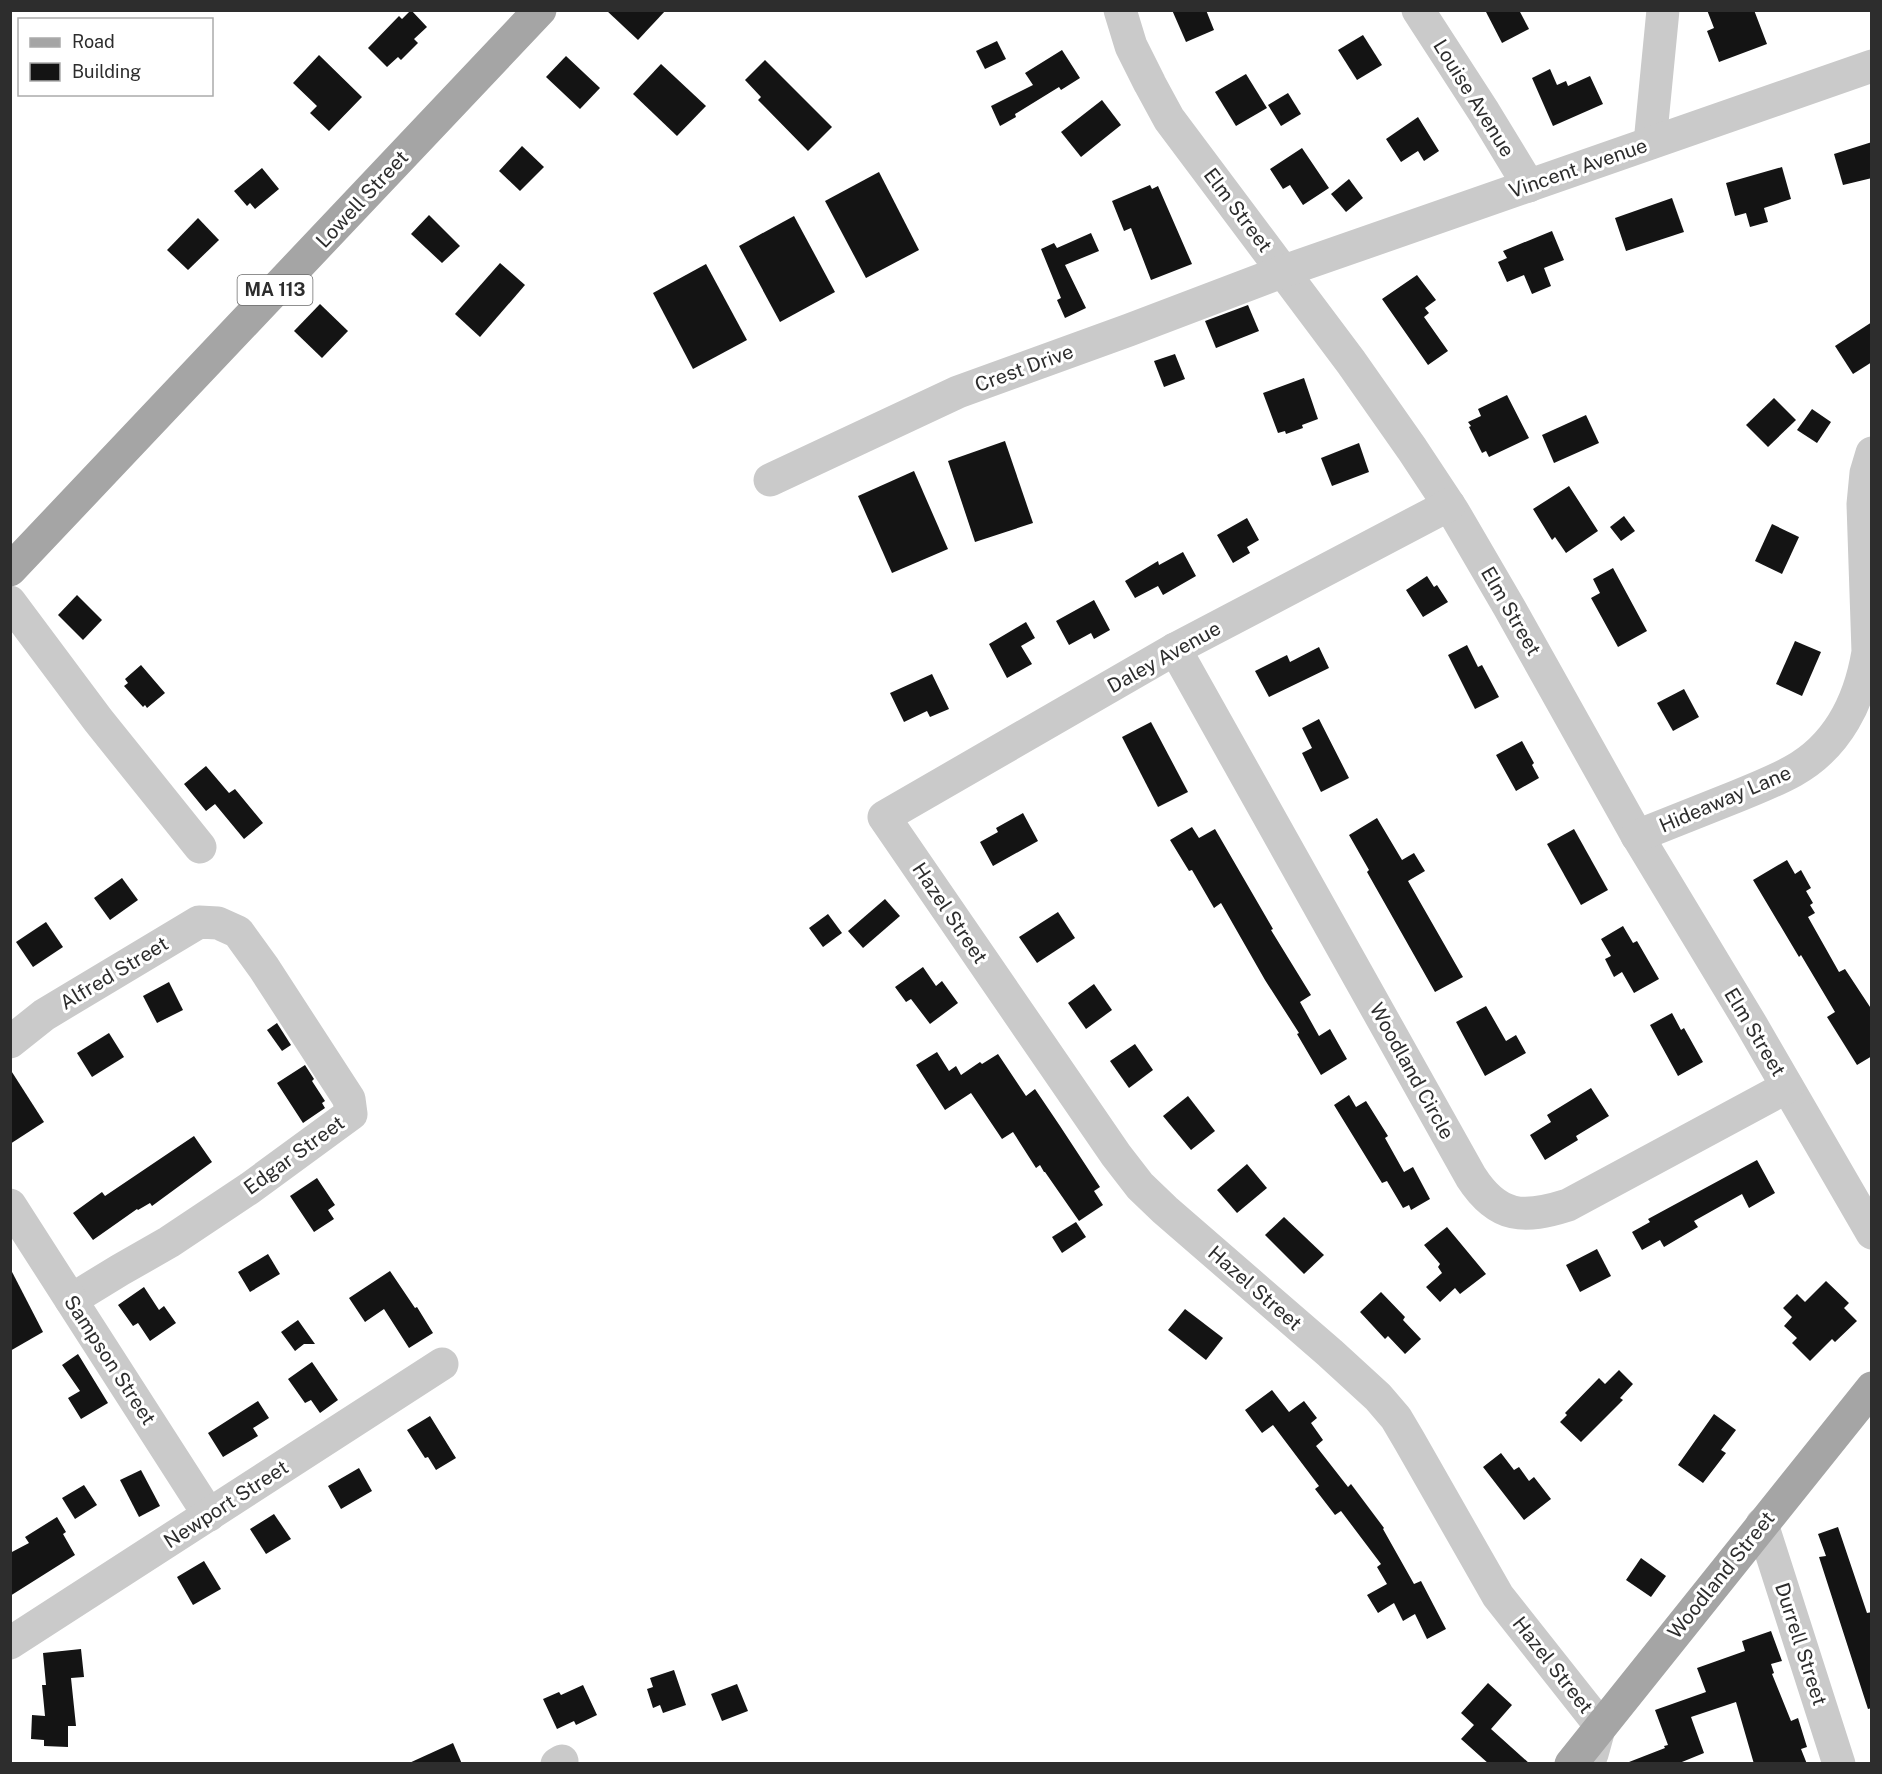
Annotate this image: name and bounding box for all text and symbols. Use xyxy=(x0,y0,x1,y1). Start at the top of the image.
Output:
legend xyxy=(18,18,213,96)
text: Road xyxy=(72,31,115,52)
street label: Louise Avenue xyxy=(1428,35,1520,161)
text: Building xyxy=(72,61,141,82)
street label: Vincent Avenue xyxy=(1506,133,1650,203)
street label: Lowell Street xyxy=(311,145,413,253)
street label: Elm Street xyxy=(1199,163,1277,257)
road number: MA 113 xyxy=(238,275,312,305)
street label: Crest Drive xyxy=(971,339,1077,397)
street label: Elm Street xyxy=(1476,562,1546,660)
street label: Daley Avenue xyxy=(1103,616,1225,698)
street label: Hideaway Lane xyxy=(1655,760,1795,838)
street label: Hazel Street xyxy=(907,858,993,968)
street label: Alfred Street xyxy=(56,931,172,1015)
street label: Elm Street xyxy=(1719,984,1791,1080)
street label: Woodland Circle xyxy=(1365,999,1459,1143)
street label: Edgar Street xyxy=(239,1110,349,1200)
street label: Hazel Street xyxy=(1203,1241,1307,1335)
street label: Sampson Street xyxy=(59,1291,161,1429)
street label: Newport Street xyxy=(159,1455,293,1553)
street label: Woodland Street xyxy=(1662,1507,1780,1643)
street label: Durrell Street xyxy=(1770,1580,1832,1708)
street label: Hazel Street xyxy=(1508,1612,1598,1718)

